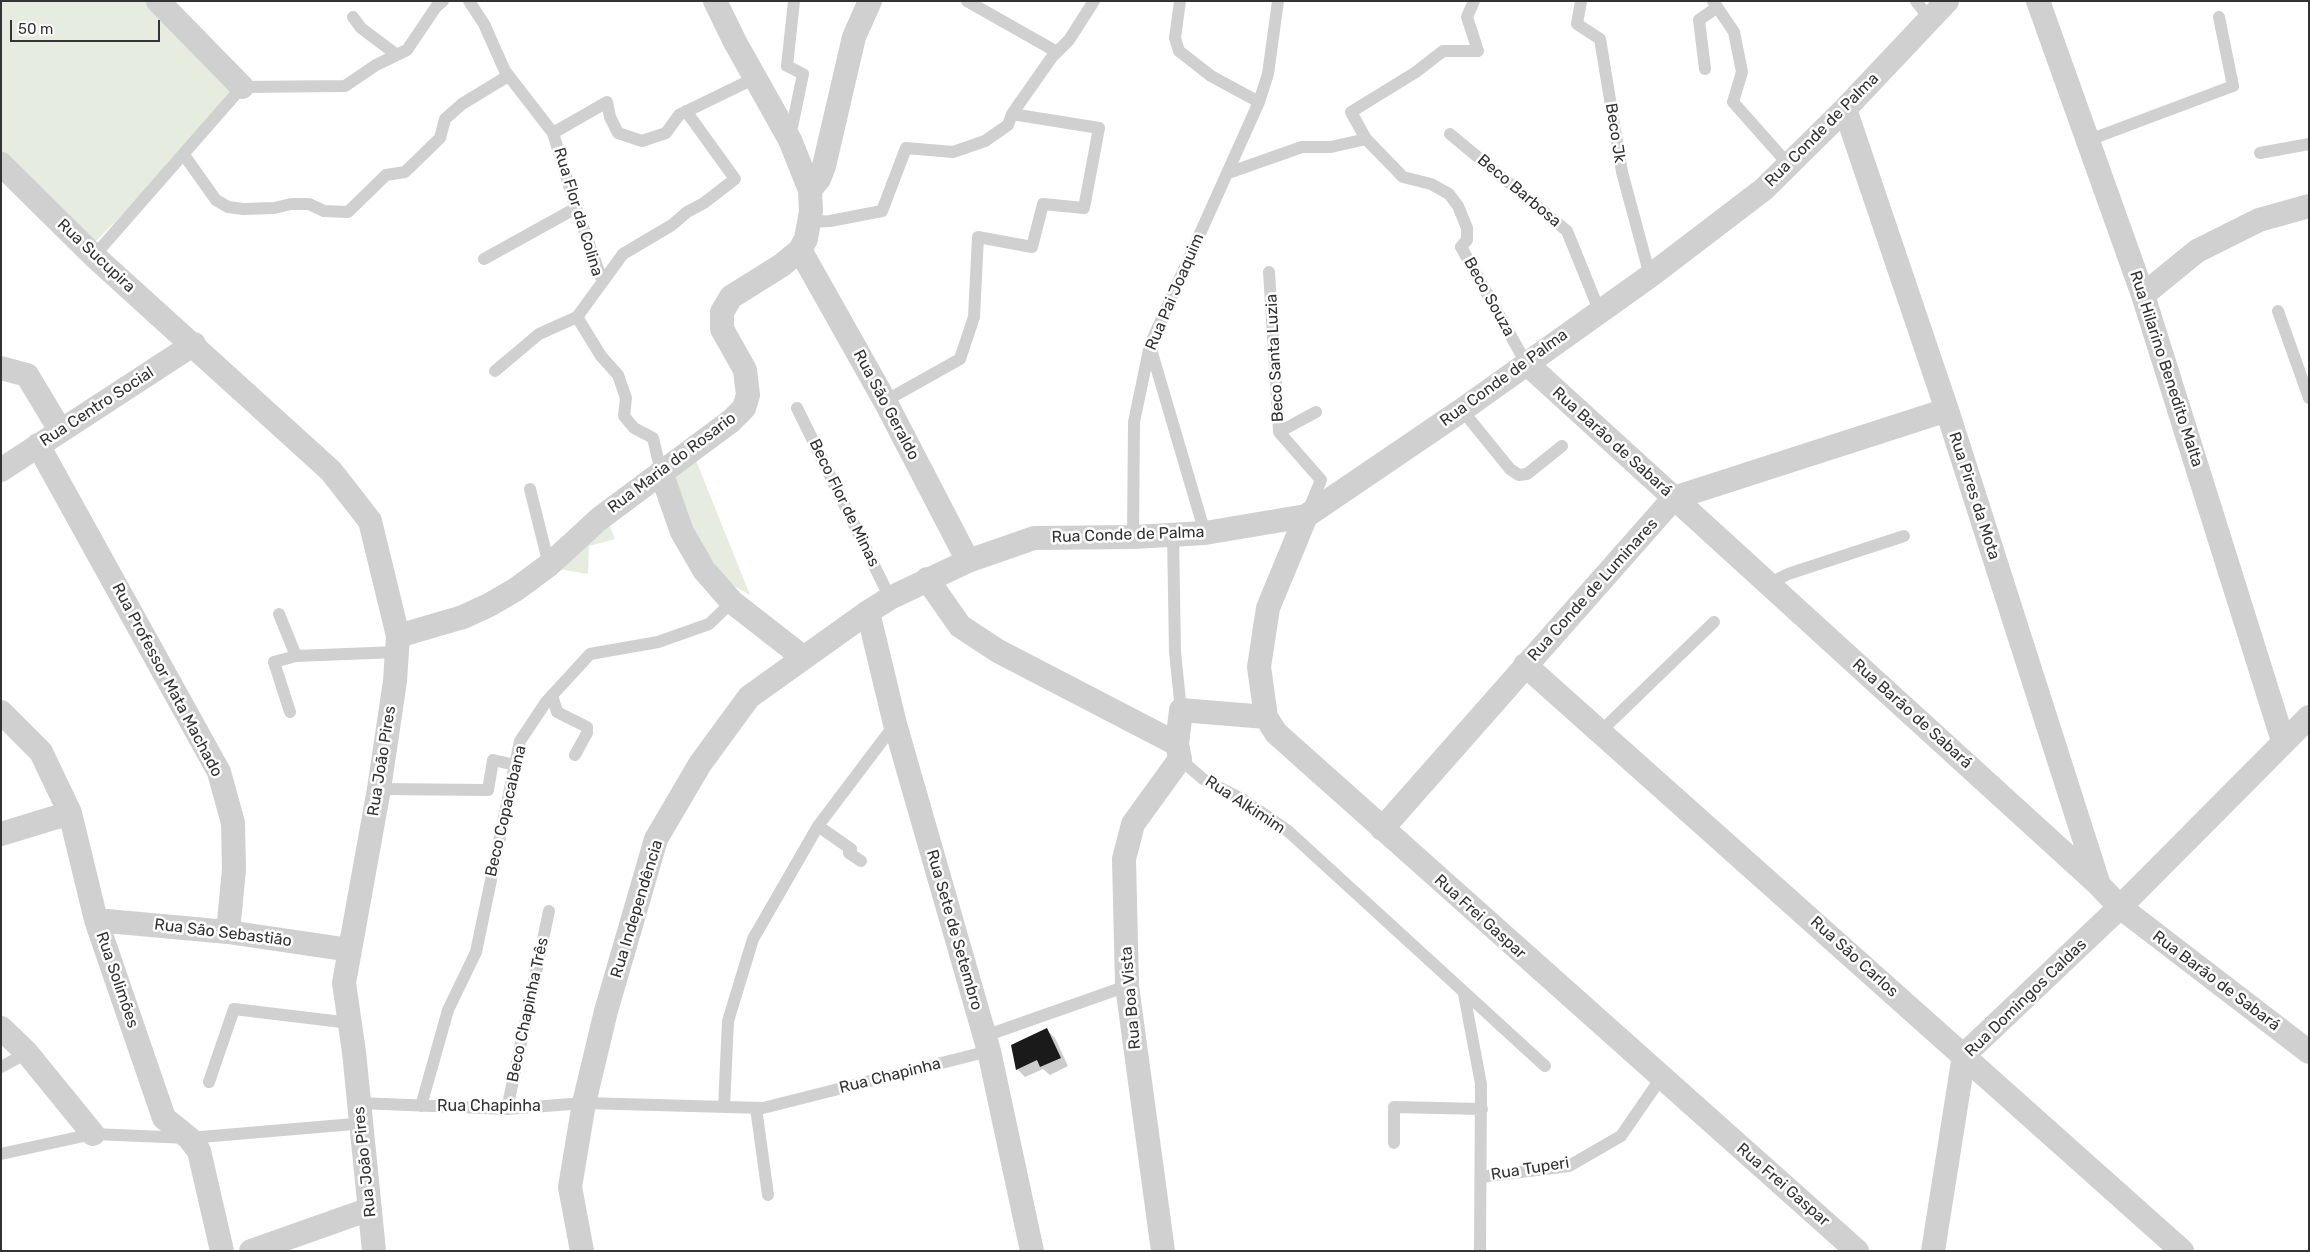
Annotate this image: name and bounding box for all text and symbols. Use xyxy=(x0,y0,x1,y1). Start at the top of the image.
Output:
scale bar xyxy=(12,10,162,42)
text: 50 m xyxy=(18,20,53,38)
street label: Rua Conde de Palma xyxy=(1761,69,1883,191)
street label: Beco Jk xyxy=(1601,102,1629,164)
street label: Rua Flor da Colina xyxy=(549,145,607,279)
street label: Beco Barbosa xyxy=(1473,151,1565,231)
street label: Rua Sucupira xyxy=(53,215,139,297)
street label: Rua Pai Joaquim xyxy=(1142,231,1208,353)
street label: Beco Souza xyxy=(1459,254,1519,340)
street label: Rua Hilarino Benedito Malta xyxy=(2125,268,2207,470)
street label: Beco Santa Luzia xyxy=(1262,293,1288,423)
street label: Rua Conde de Palma xyxy=(1436,325,1572,431)
street label: Rua São Geraldo xyxy=(849,347,923,463)
street label: Rua Centro Social xyxy=(36,363,158,451)
street label: Rua Barão de Sabará xyxy=(1548,383,1676,501)
street label: Rua Maria do Rosario xyxy=(604,409,740,517)
street label: Rua Pires da Mota xyxy=(1944,430,2004,562)
street label: Beco Flor de Minas xyxy=(805,436,883,570)
street label: Rua Conde de Luminares xyxy=(1524,515,1662,665)
street label: Rua Conde de Palma xyxy=(1051,523,1205,547)
street label: Rua Professor Mata Machado xyxy=(108,580,226,780)
street label: Rua Barão de Sabará xyxy=(1848,655,1976,773)
street label: Rua João Pires xyxy=(364,705,400,817)
street label: Beco Copacabana xyxy=(482,743,530,879)
street label: Rua Alkimim xyxy=(1201,772,1289,838)
street label: Rua Independência xyxy=(607,838,667,980)
street label: Rua Sete de Setembro xyxy=(922,847,986,1013)
street label: Rua Frei Gaspar xyxy=(1430,871,1530,963)
street label: Rua São Carlos xyxy=(1806,913,1902,1001)
street label: Rua São Sebastião xyxy=(153,915,293,951)
street label: Rua Barão de Sabará xyxy=(2148,927,2284,1035)
street label: Rua Solimões xyxy=(92,929,142,1031)
street label: Rua Domingos Caldas xyxy=(1961,935,2091,1061)
street label: Beco Chapinha Três xyxy=(503,936,553,1084)
street label: Rua Boa Vista xyxy=(1117,946,1145,1050)
street label: Rua Chapinha xyxy=(837,1054,943,1098)
street label: Rua Chapinha xyxy=(437,1096,541,1116)
street label: Rua João Pires xyxy=(350,1106,380,1218)
street label: Rua Frei Gaspar xyxy=(1733,1139,1833,1231)
street label: Rua Tuperi xyxy=(1490,1153,1570,1185)

